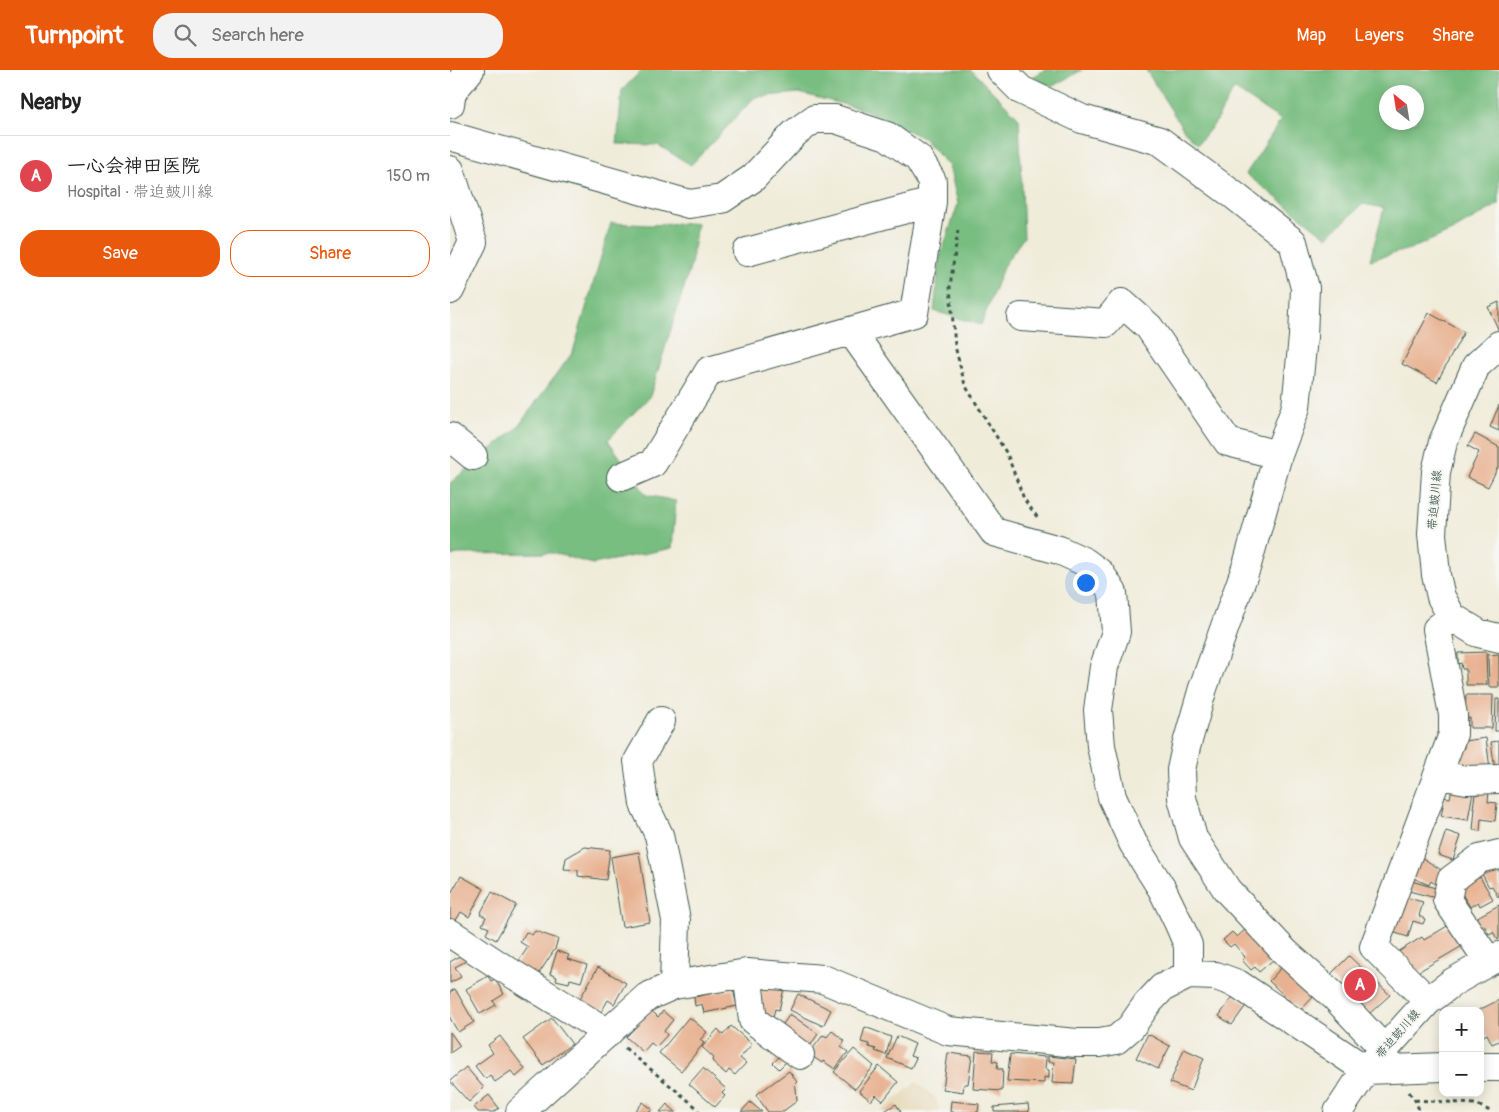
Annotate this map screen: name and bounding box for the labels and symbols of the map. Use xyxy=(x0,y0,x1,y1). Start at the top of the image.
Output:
north arrow xyxy=(1379,85,1424,130)
street label: 帯迫皷川線 xyxy=(1425,469,1445,531)
your location xyxy=(1073,570,1099,596)
pin: A xyxy=(1344,966,1376,1004)
street label: 帯迫皷川線 xyxy=(1373,1006,1423,1062)

